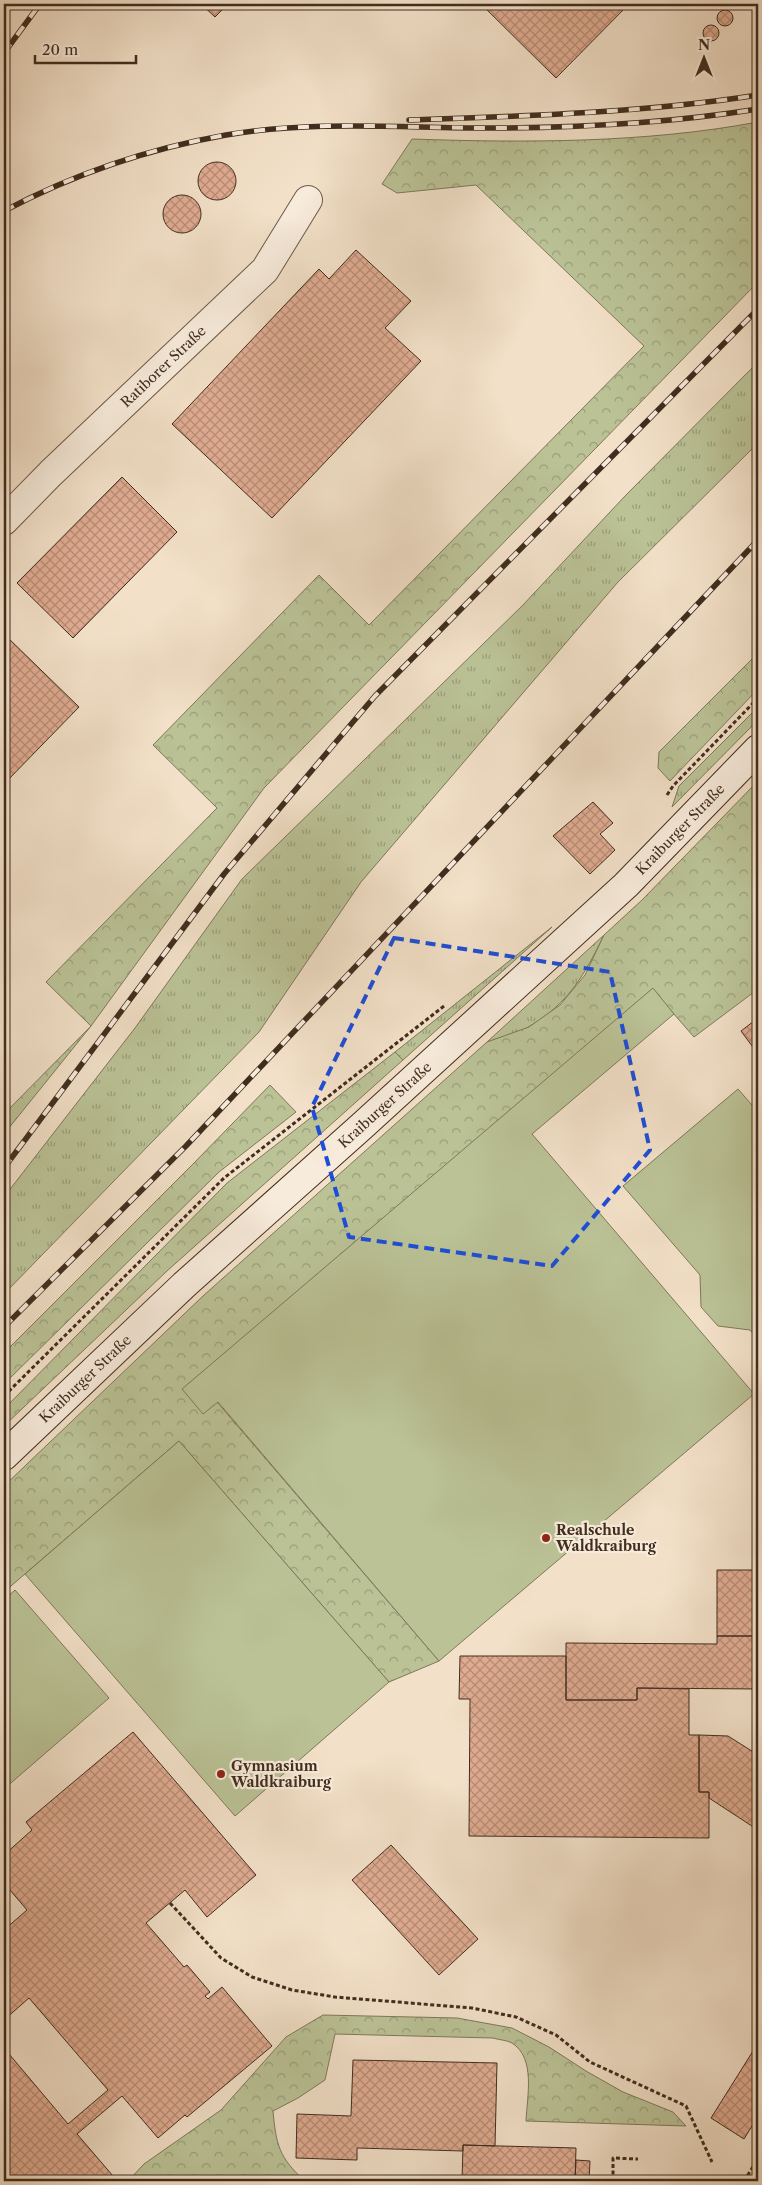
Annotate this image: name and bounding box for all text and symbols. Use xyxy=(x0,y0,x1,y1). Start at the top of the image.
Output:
scale bar xyxy=(35,32,136,64)
north arrow xyxy=(680,32,730,82)
text: N xyxy=(698,36,710,54)
text: 20 m xyxy=(42,40,78,59)
street label: Ratiborer Straße xyxy=(117,322,210,411)
street label: Kraiburger Straße xyxy=(632,780,728,879)
street label: Kraiburger Straße xyxy=(334,1058,435,1152)
street label: Kraiburger Straße xyxy=(35,1331,135,1427)
place label: Realschule Waldkraiburg xyxy=(555,1521,657,1555)
marker: Realschule Waldkraiburg xyxy=(540,1532,552,1544)
place label: Gymnasium Waldkraiburg xyxy=(230,1757,332,1791)
marker: Gymnasium Waldkraiburg xyxy=(215,1768,227,1780)

